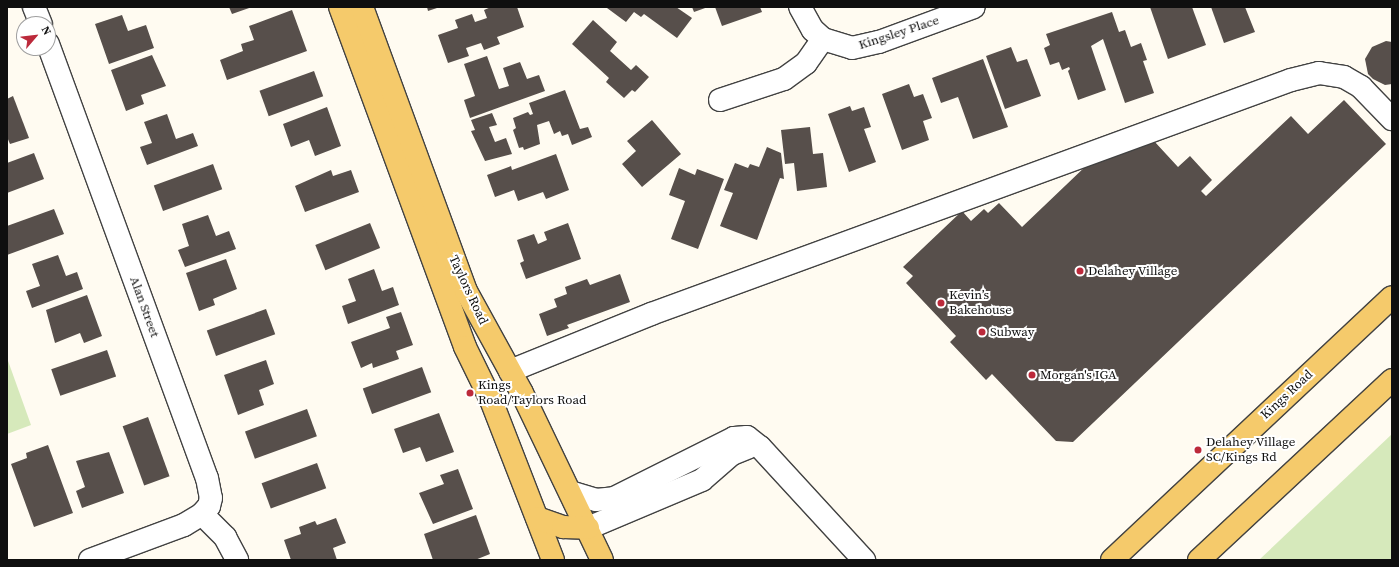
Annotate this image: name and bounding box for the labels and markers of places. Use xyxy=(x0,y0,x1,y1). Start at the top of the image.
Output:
place label: Delahey Village xyxy=(1088,263,1178,279)
marker: Delahey Village xyxy=(1075,266,1085,276)
place label: Kevin’s Bakehouse xyxy=(949,288,1012,319)
marker: Kevin’s Bakehouse xyxy=(936,298,946,308)
place label: Subway xyxy=(990,324,1034,340)
marker: Subway xyxy=(977,327,987,337)
place label: Morgan's IGA xyxy=(1040,367,1117,383)
marker: Morgan's IGA xyxy=(1027,370,1037,380)
place label: Kings Road/Taylors Road xyxy=(478,378,586,409)
marker: Kings Road/Taylors Road xyxy=(465,388,475,398)
place label: Delahey Village SC/Kings Rd xyxy=(1206,435,1296,466)
marker: Delahey Village SC/Kings Rd xyxy=(1193,445,1203,455)

